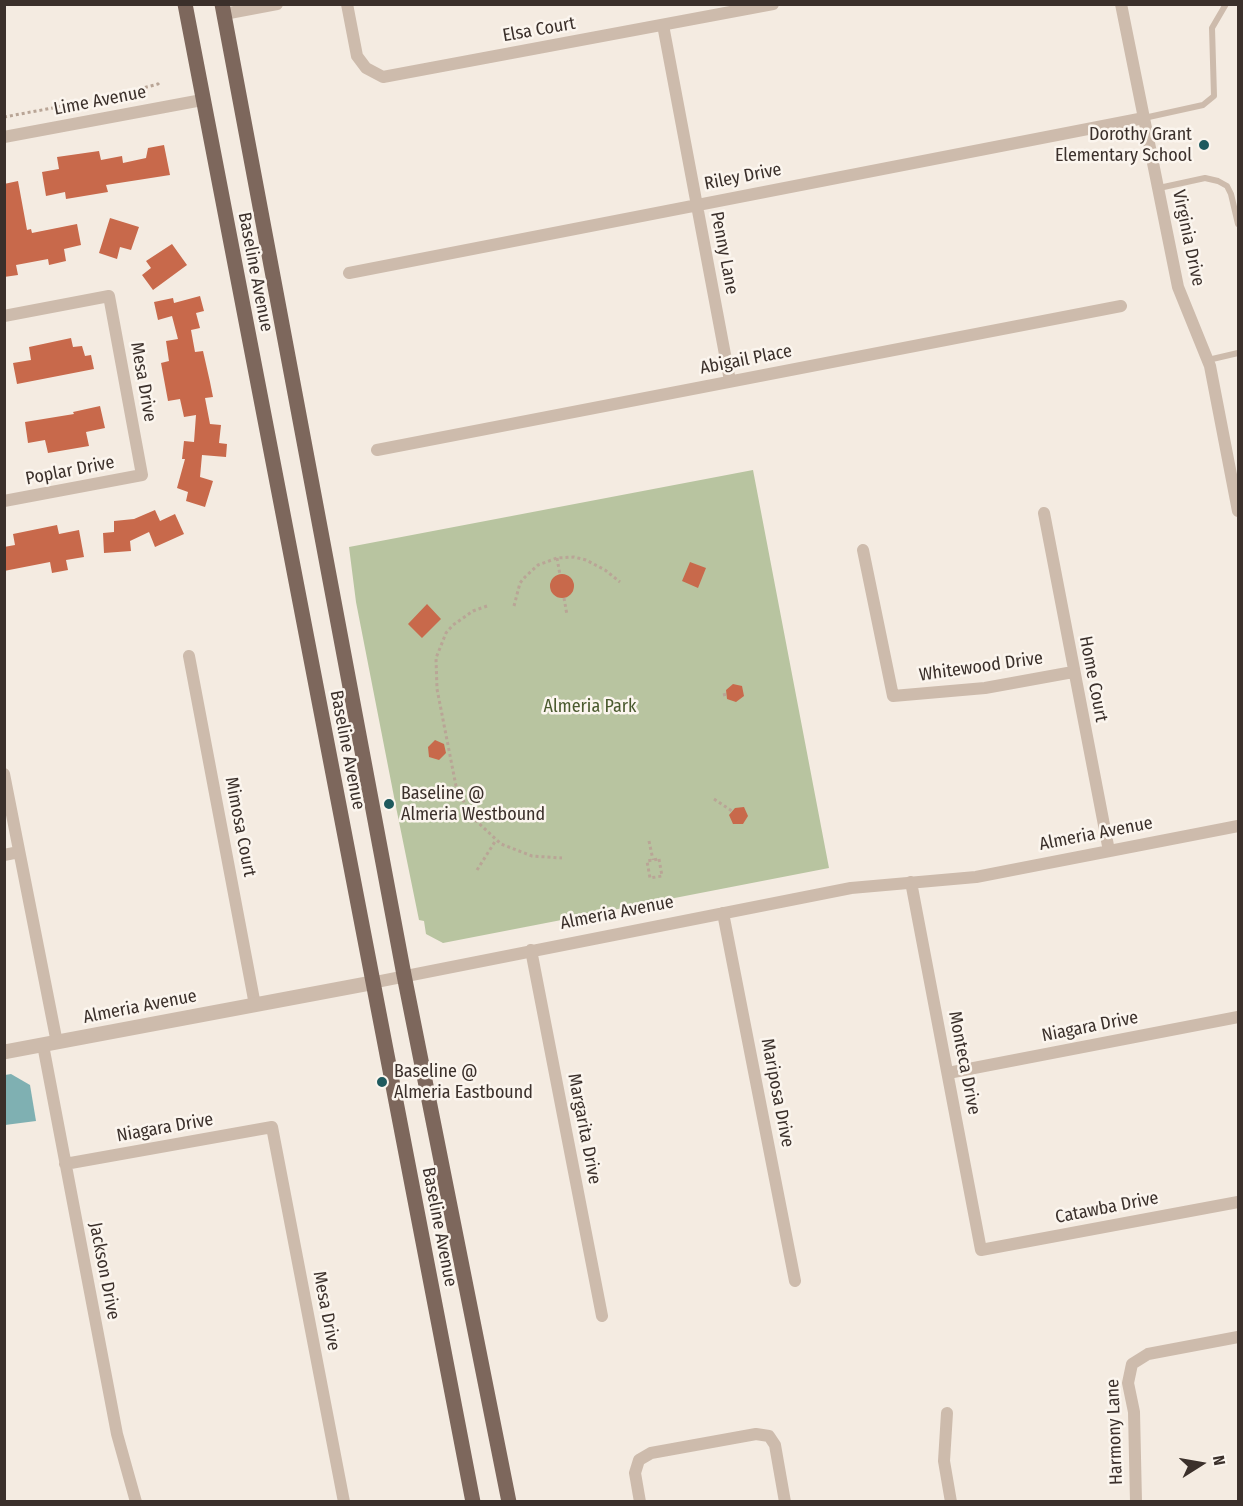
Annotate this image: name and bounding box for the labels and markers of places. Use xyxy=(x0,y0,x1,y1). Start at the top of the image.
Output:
place label: Dorothy Grant Elementary School xyxy=(1055,124,1192,166)
marker: Dorothy Grant Elementary School xyxy=(1197,138,1211,152)
place label: Baseline @ Almeria Westbound xyxy=(401,783,545,826)
marker: Baseline @ Almeria Westbound xyxy=(382,797,396,811)
place label: Baseline @ Almeria Eastbound xyxy=(394,1061,533,1104)
marker: Baseline @ Almeria Eastbound xyxy=(375,1075,389,1089)

